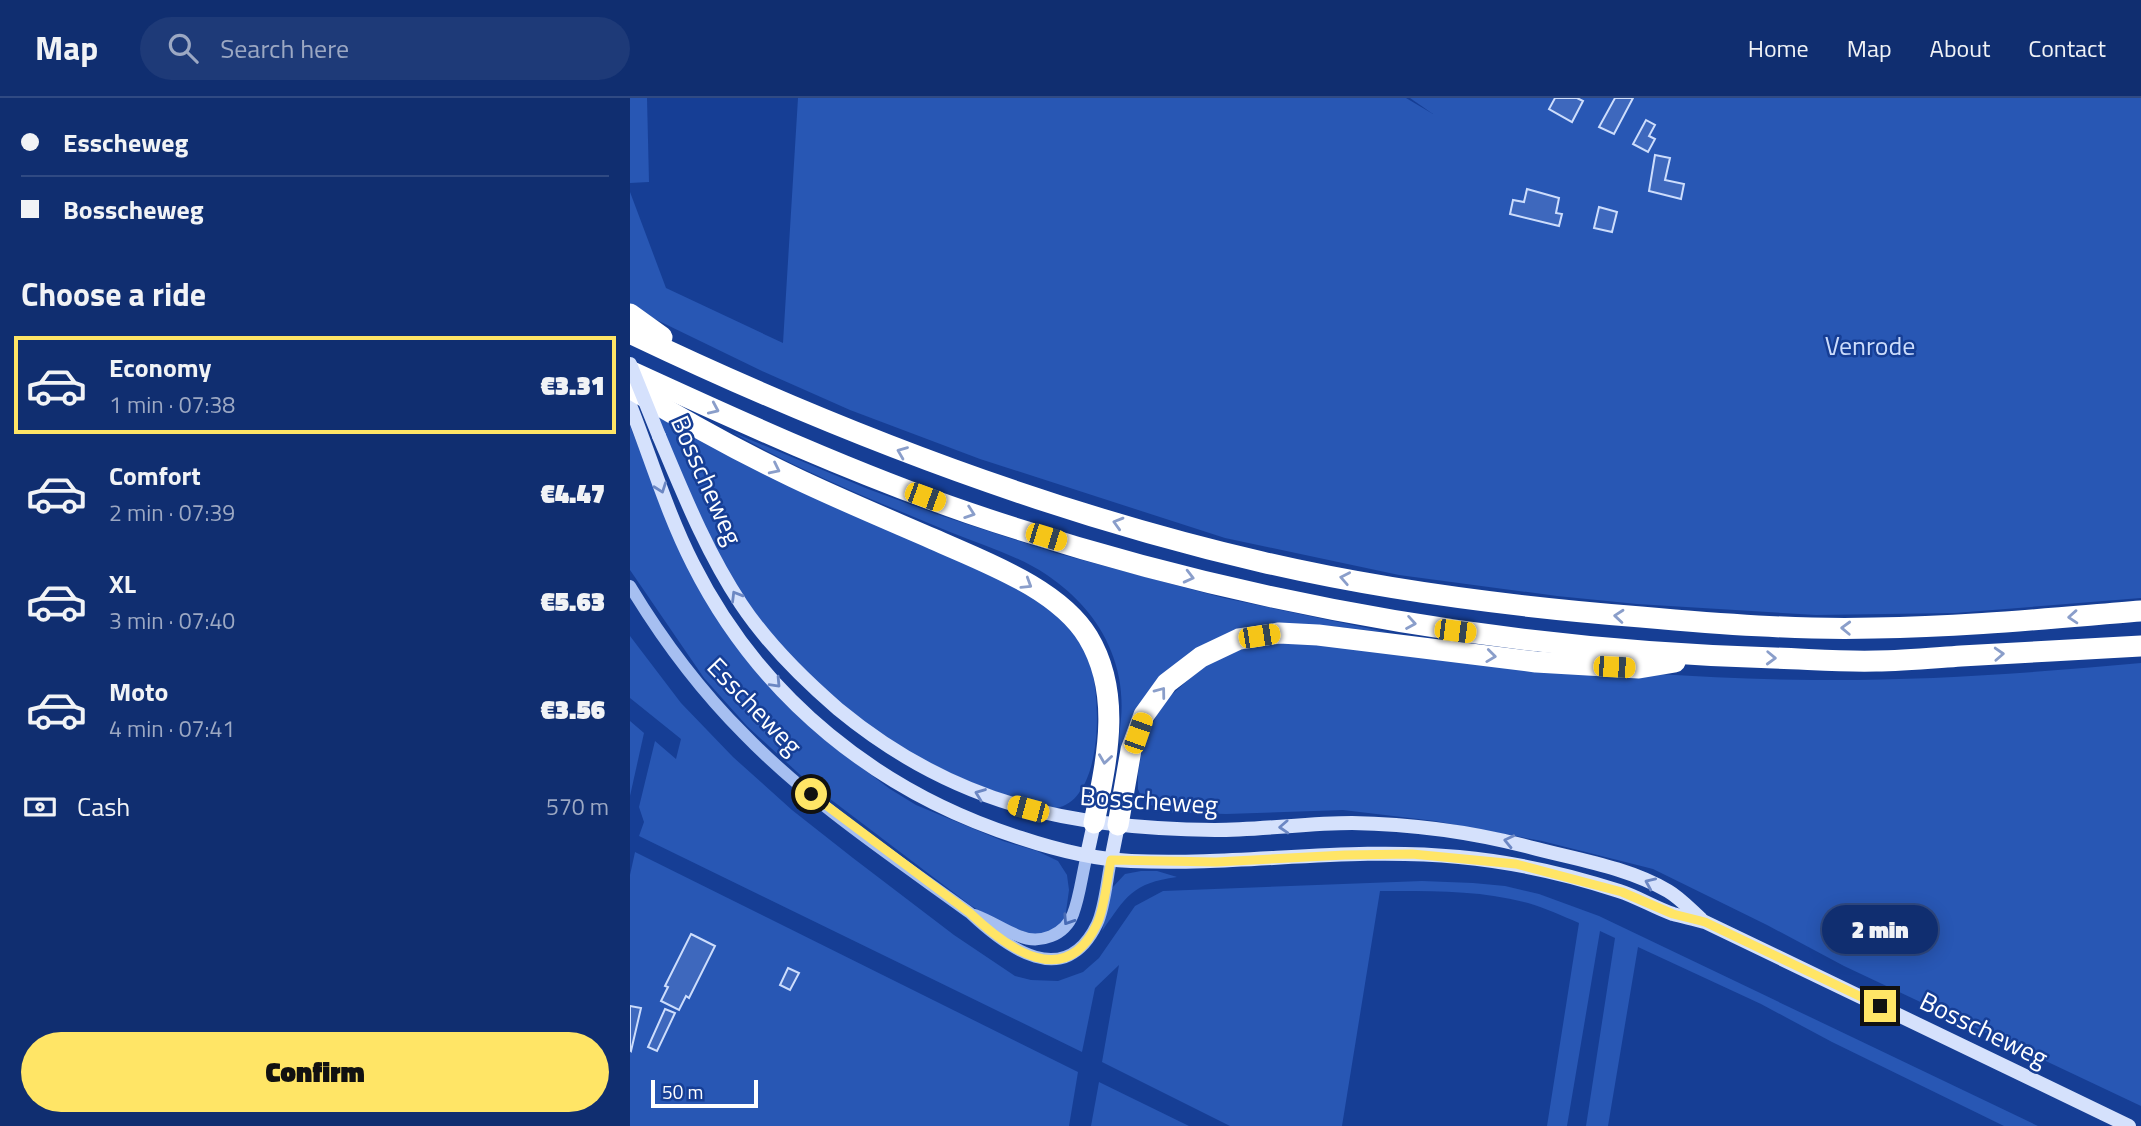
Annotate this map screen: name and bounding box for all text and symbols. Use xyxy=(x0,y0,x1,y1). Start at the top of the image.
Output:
search box xyxy=(140,17,630,80)
text: Map xyxy=(35,23,98,73)
icon: search xyxy=(164,29,202,67)
text: Search here xyxy=(220,29,349,68)
text: Home xyxy=(1748,30,1809,66)
text: Map xyxy=(1847,30,1892,66)
text: About xyxy=(1930,30,1990,66)
text: Contact xyxy=(2028,30,2106,66)
text: Esscheweg xyxy=(63,123,188,162)
text: Bosscheweg xyxy=(63,190,204,229)
text: Choose a ride xyxy=(21,270,206,318)
park label: Venrode xyxy=(1825,326,1915,365)
text: Economy xyxy=(109,348,211,387)
icon: car xyxy=(25,354,88,417)
text: €3.31 xyxy=(540,366,605,405)
text: 1 min · 07:38 xyxy=(109,387,235,422)
one-way arrow xyxy=(707,401,720,415)
street label: Bosscheweg xyxy=(661,409,753,551)
one-way arrow xyxy=(897,446,909,460)
text: Comfort xyxy=(109,456,201,495)
one-way arrow xyxy=(768,460,780,474)
icon: car xyxy=(25,462,88,525)
text: €4.47 xyxy=(540,474,605,513)
car xyxy=(902,480,949,514)
one-way arrow xyxy=(653,482,667,494)
text: 2 min · 07:39 xyxy=(109,495,235,530)
one-way arrow xyxy=(964,505,976,519)
one-way arrow xyxy=(1112,516,1124,531)
car xyxy=(1023,521,1070,553)
text: XL xyxy=(109,564,136,603)
one-way arrow xyxy=(1183,569,1195,583)
icon: car xyxy=(25,570,88,633)
one-way arrow xyxy=(1339,571,1351,586)
one-way arrow xyxy=(1019,575,1032,588)
text: €5.63 xyxy=(540,582,605,621)
one-way arrow xyxy=(731,590,744,603)
text: 3 min · 07:40 xyxy=(109,603,235,638)
one-way arrow xyxy=(1613,609,1624,624)
one-way arrow xyxy=(2067,609,2078,624)
one-way arrow xyxy=(1405,615,1417,630)
car xyxy=(1433,618,1478,644)
one-way arrow xyxy=(1840,620,1851,635)
car xyxy=(1237,622,1282,650)
one-way arrow xyxy=(1993,647,2004,662)
street label: Esscheweg xyxy=(698,648,812,764)
one-way arrow xyxy=(1485,649,1497,664)
one-way arrow xyxy=(1766,651,1777,666)
car xyxy=(1593,655,1636,679)
text: Moto xyxy=(109,672,168,711)
one-way arrow xyxy=(767,675,780,688)
icon: car xyxy=(25,678,88,741)
one-way arrow xyxy=(1152,688,1165,700)
text: €3.56 xyxy=(540,690,605,729)
car xyxy=(1122,710,1155,756)
text: 4 min · 07:41 xyxy=(109,711,235,746)
one-way arrow xyxy=(1098,753,1113,765)
street label: Bosscheweg xyxy=(1079,776,1219,824)
route start xyxy=(795,778,827,810)
text: Cash xyxy=(77,787,130,826)
icon: cash xyxy=(21,788,59,826)
one-way arrow xyxy=(975,788,987,802)
text: 570 m xyxy=(546,789,609,824)
car xyxy=(1005,793,1052,825)
one-way arrow xyxy=(1278,819,1289,834)
one-way arrow xyxy=(1503,835,1515,850)
one-way arrow xyxy=(1645,877,1657,891)
callout: 2 min xyxy=(1822,904,1938,954)
one-way arrow xyxy=(1063,912,1076,925)
text: 2 min xyxy=(1851,912,1909,947)
street label: Bosscheweg xyxy=(1913,981,2055,1077)
route end xyxy=(1864,990,1896,1022)
button: Confirm xyxy=(21,1032,609,1112)
scale bar xyxy=(651,1077,758,1109)
text: 50 m xyxy=(662,1077,703,1106)

